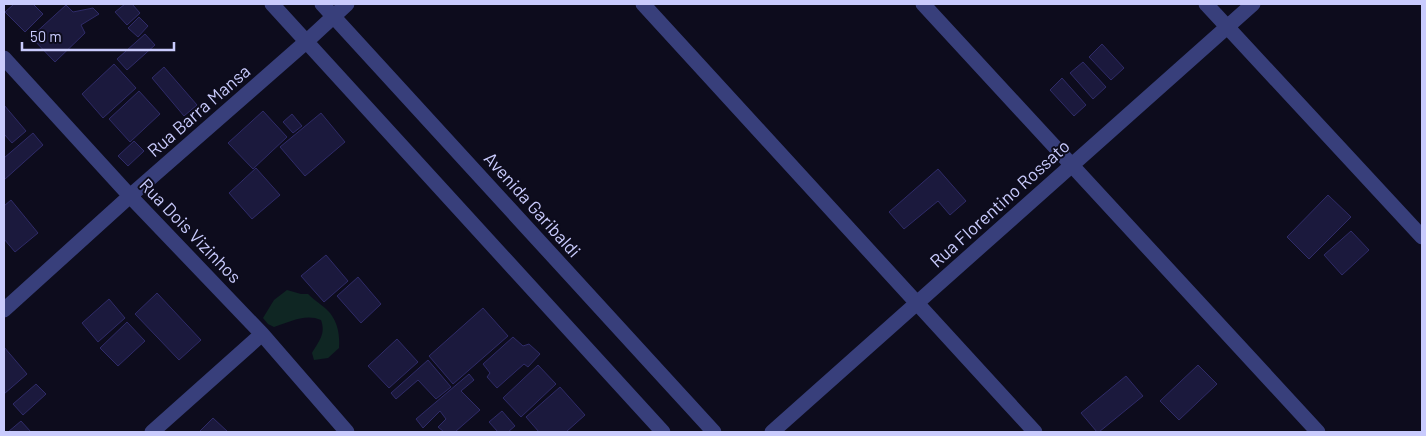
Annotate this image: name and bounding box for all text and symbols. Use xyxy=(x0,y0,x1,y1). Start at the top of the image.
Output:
scale bar xyxy=(22,20,175,52)
text: 50 m xyxy=(30,27,62,45)
street label: Rua Barra Mansa xyxy=(142,60,254,161)
street label: Rua Florentino Rossato xyxy=(925,135,1074,272)
street label: Avenida Garibaldi xyxy=(480,147,586,261)
street label: Rua Dois Vizinhos xyxy=(135,173,246,287)

